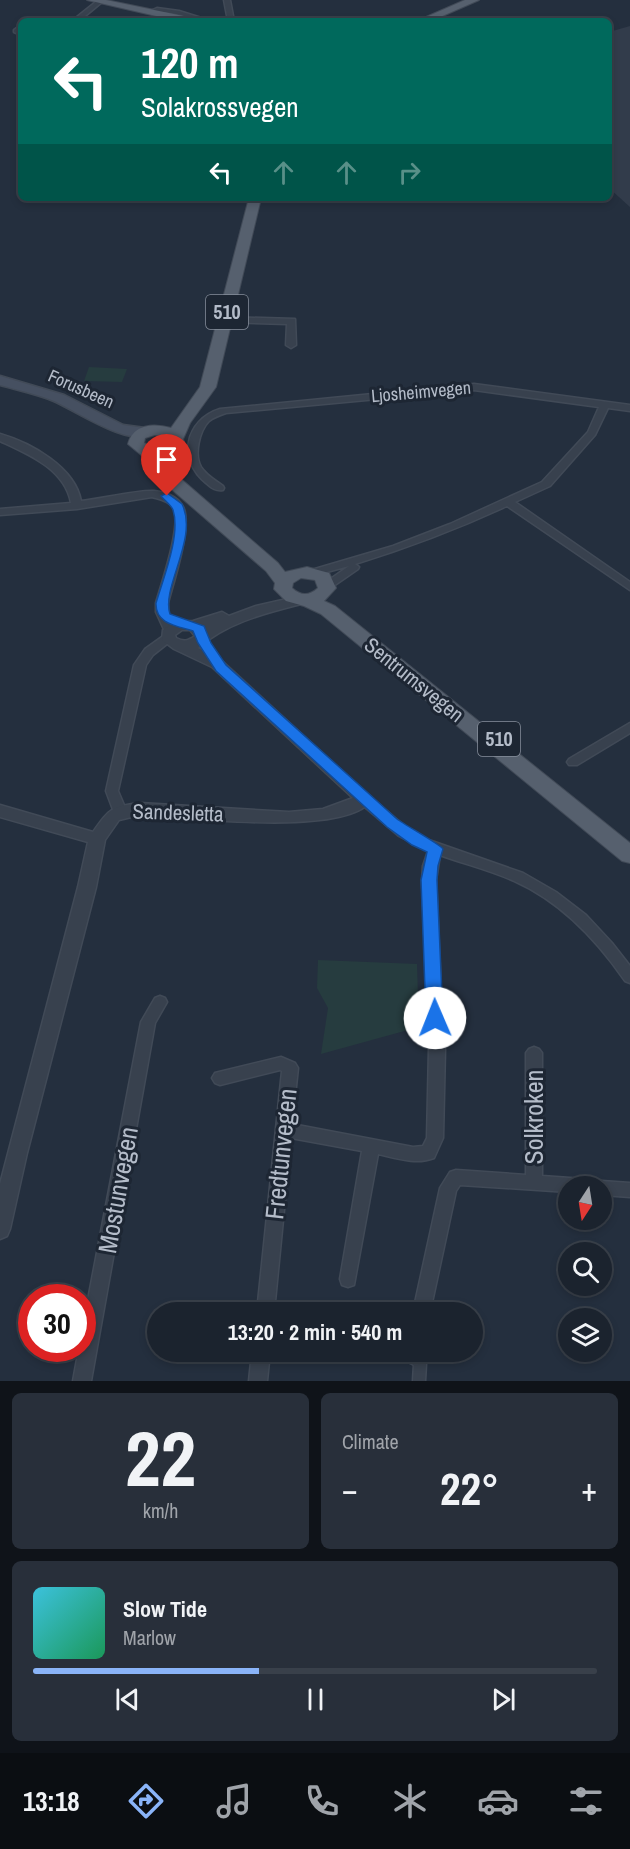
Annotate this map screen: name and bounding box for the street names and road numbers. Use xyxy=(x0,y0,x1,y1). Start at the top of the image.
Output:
road number: 510 xyxy=(206,295,248,329)
street label: Forusbeen xyxy=(44,363,118,414)
street label: Ljosheimvegen xyxy=(370,375,472,408)
street label: Sentrumsvegen xyxy=(358,630,470,729)
road number: 510 xyxy=(478,722,520,756)
street label: Sandesletta xyxy=(132,796,224,829)
street label: Solkroken xyxy=(516,1070,551,1164)
street label: Fredtunvegen xyxy=(256,1087,305,1221)
street label: Mostunvegen xyxy=(89,1124,146,1256)

